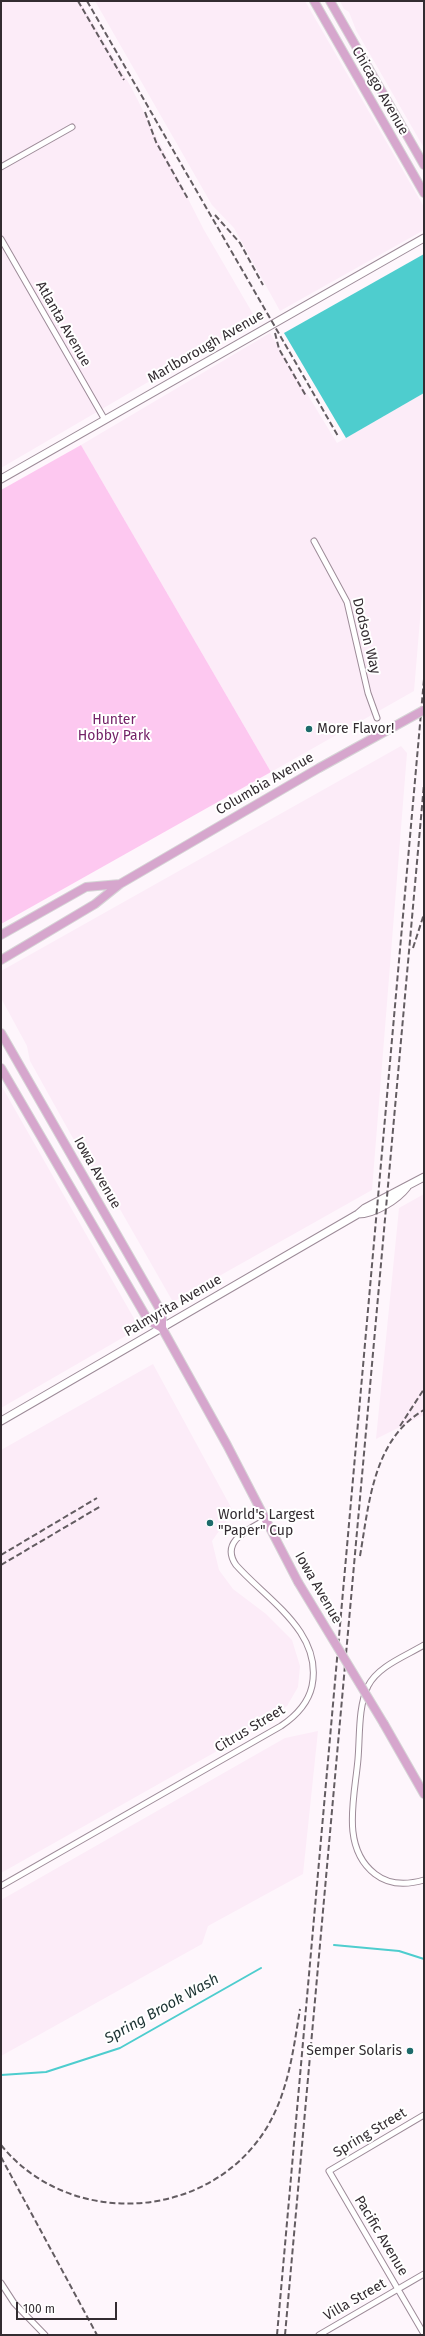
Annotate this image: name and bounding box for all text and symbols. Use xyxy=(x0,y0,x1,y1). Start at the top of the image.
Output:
street label: Chicago Avenue xyxy=(348,44,412,138)
street label: Atlanta Avenue xyxy=(32,278,94,370)
street label: Marlborough Avenue xyxy=(145,307,267,387)
street label: Dodson Way xyxy=(348,596,384,676)
park label: Hunter Hobby Park xyxy=(78,712,150,744)
place label: More Flavor! xyxy=(317,721,394,737)
marker: More Flavor! xyxy=(304,724,314,734)
street label: Columbia Avenue xyxy=(213,749,317,819)
street label: Iowa Avenue xyxy=(70,1134,124,1212)
street label: Palmyrita Avenue xyxy=(121,1271,225,1341)
place label: World's Largest "Paper" Cup xyxy=(218,1507,315,1540)
marker: World's Largest "Paper" Cup xyxy=(205,1518,215,1528)
street label: Iowa Avenue xyxy=(291,1549,345,1627)
street label: Citrus Street xyxy=(212,1702,288,1756)
water label: Spring Brook Wash xyxy=(102,1970,222,2048)
place label: Semper Solaris xyxy=(306,2043,402,2059)
marker: Semper Solaris xyxy=(405,2046,415,2056)
street label: Spring Street xyxy=(330,2105,410,2161)
street label: Pacific Avenue xyxy=(350,2193,412,2279)
street label: Villa Street xyxy=(321,2275,389,2325)
scale bar xyxy=(18,2294,119,2320)
text: 100 m xyxy=(23,2302,55,2316)

